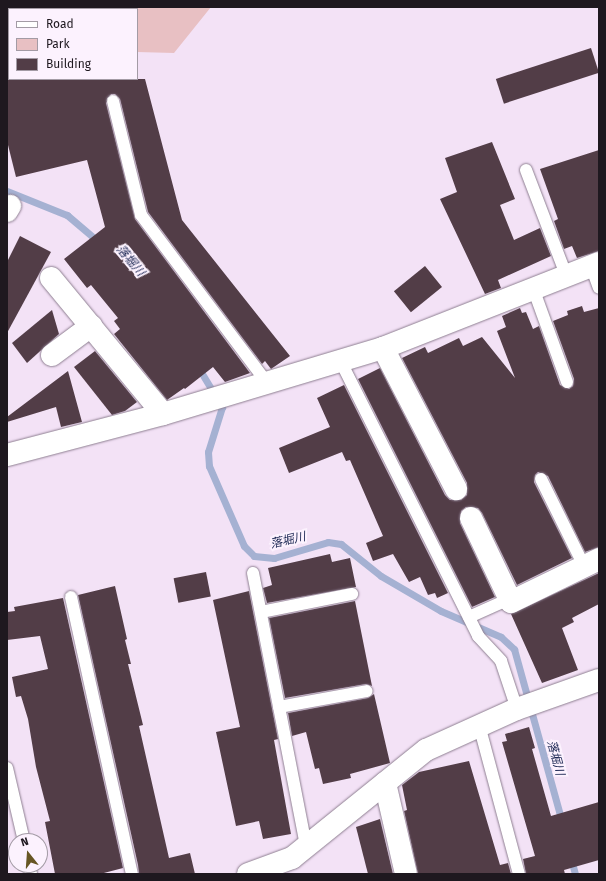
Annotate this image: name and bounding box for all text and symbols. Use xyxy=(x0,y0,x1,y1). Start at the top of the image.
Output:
legend xyxy=(8,8,138,80)
text: Road xyxy=(46,17,74,31)
text: Park xyxy=(46,37,70,51)
text: Building xyxy=(46,57,91,71)
water label: 落堀川 xyxy=(113,243,147,279)
water label: 落堀川 xyxy=(269,530,307,552)
water label: 落堀川 xyxy=(543,739,567,777)
north arrow xyxy=(8,833,48,873)
text: N xyxy=(19,835,30,849)

